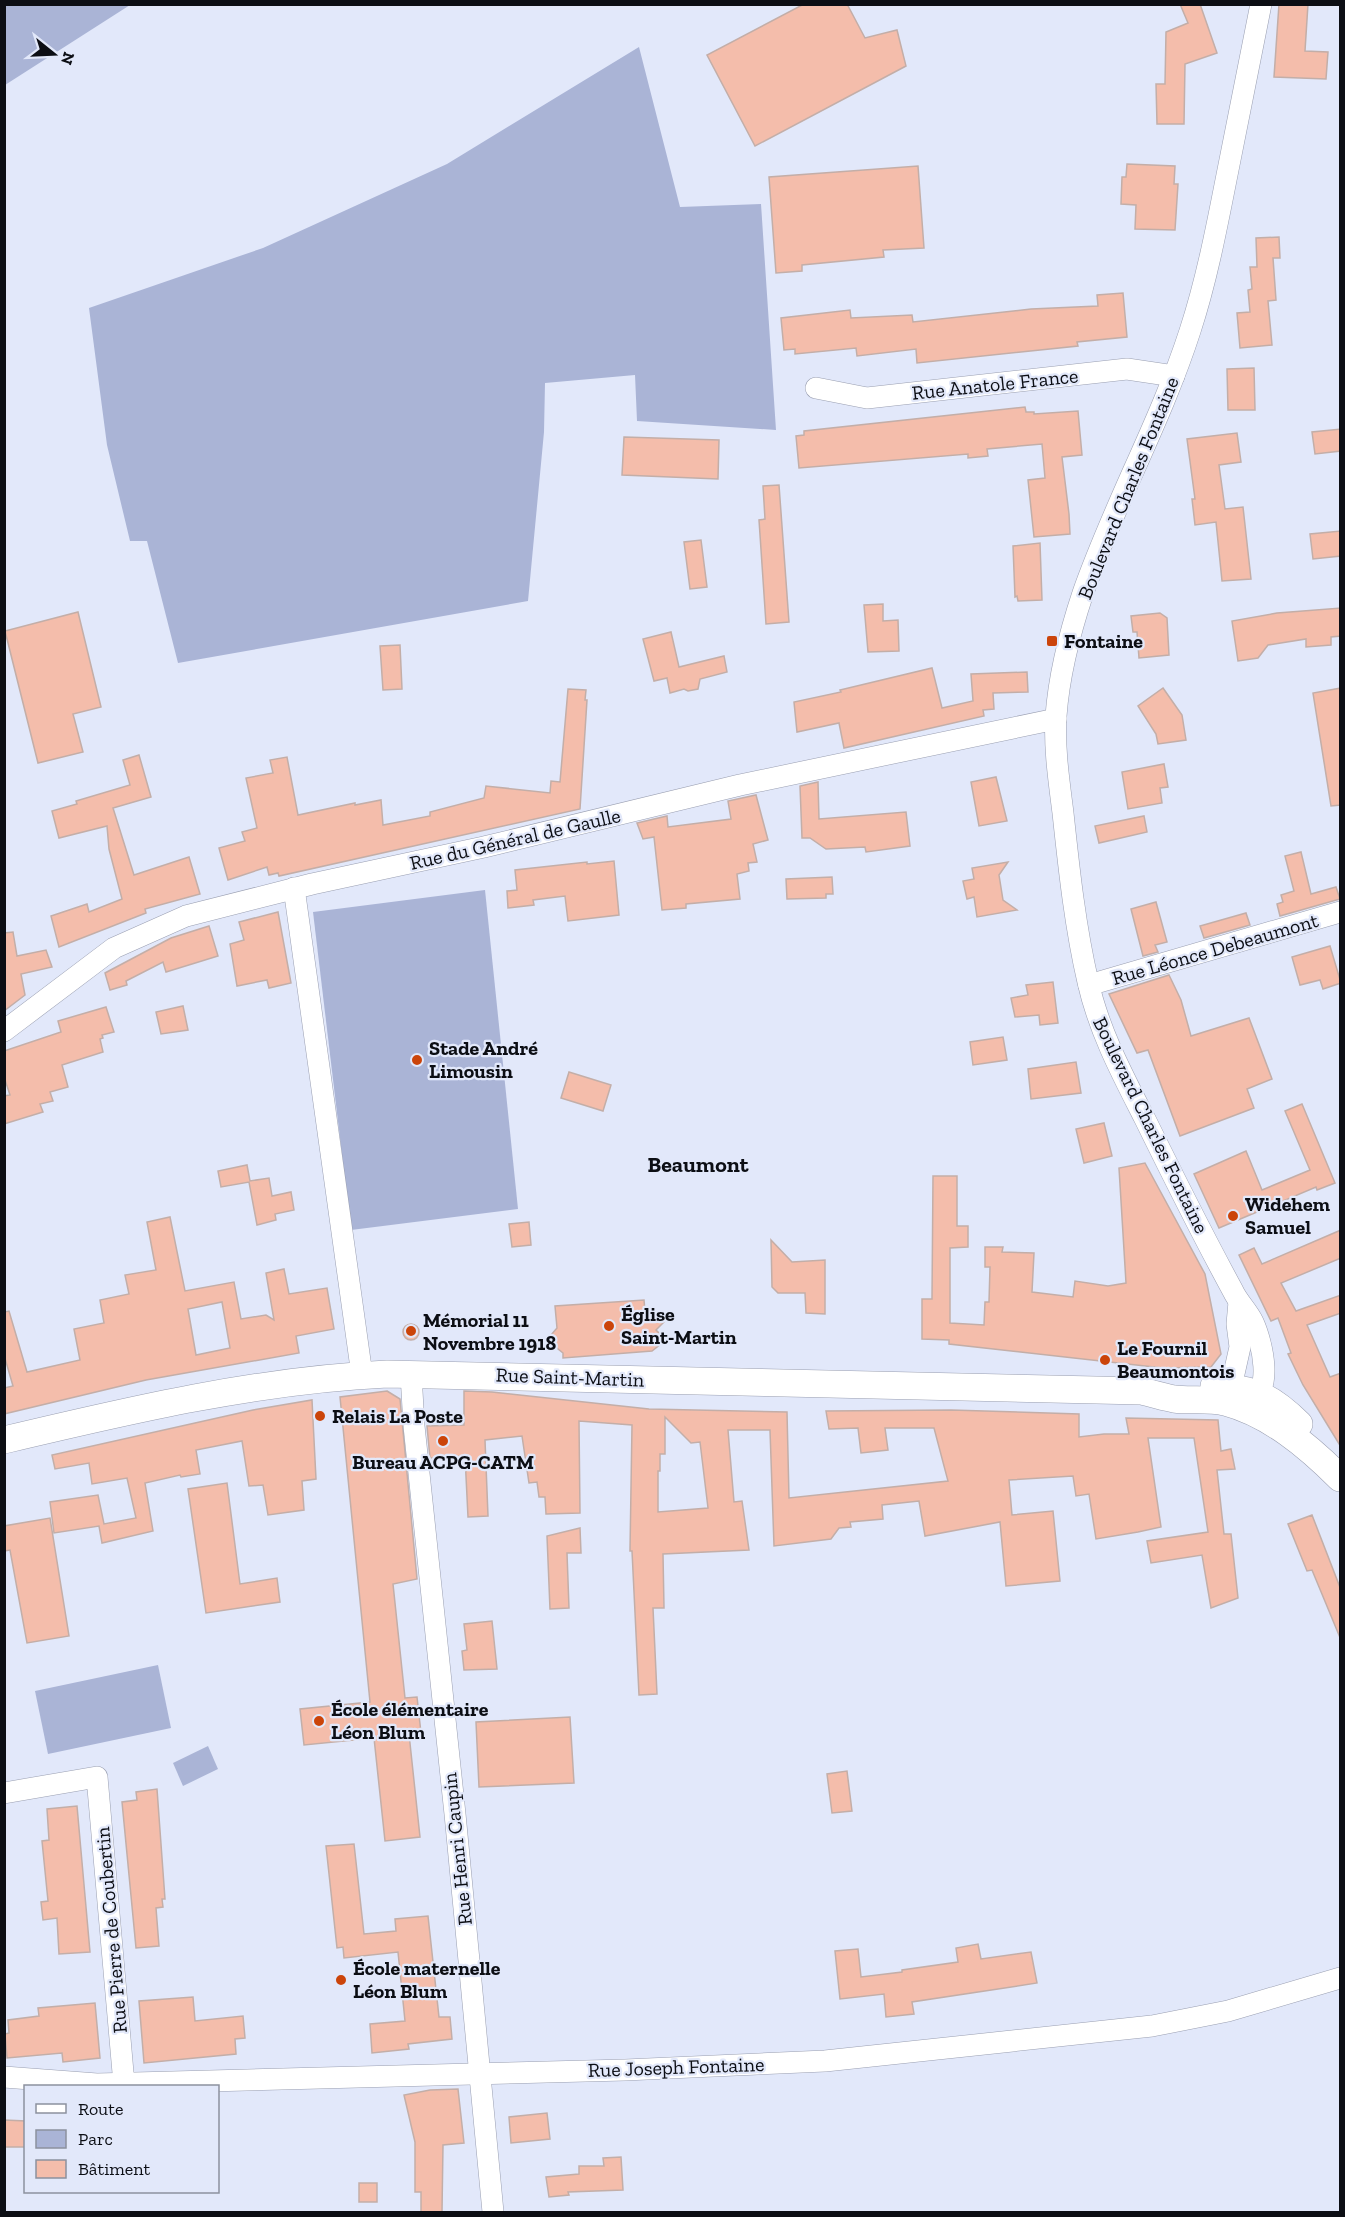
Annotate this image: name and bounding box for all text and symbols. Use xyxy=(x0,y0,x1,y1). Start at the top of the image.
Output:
north arrow xyxy=(24,24,84,84)
text: N xyxy=(57,50,79,67)
street label: Rue Anatole France xyxy=(911,363,1079,405)
street label: Boulevard Charles Fontaine xyxy=(1072,373,1184,603)
place label: Fontaine xyxy=(1064,629,1143,653)
marker: Fontaine xyxy=(1045,634,1059,648)
street label: Rue du Général de Gaulle xyxy=(407,803,623,875)
street label: Rue Léonce Debeaumont xyxy=(1109,908,1322,990)
street label: Boulevard Charles Fontaine xyxy=(1088,1013,1214,1237)
place label: Stade André Limousin xyxy=(429,1036,538,1083)
marker: Stade André Limousin xyxy=(410,1053,424,1067)
district label: Beaumont xyxy=(648,1151,749,1178)
place label: Widehem Samuel xyxy=(1245,1192,1331,1239)
marker: Widehem Samuel xyxy=(1226,1209,1240,1223)
place label: Église Saint-Martin xyxy=(621,1302,737,1349)
place label: Mémorial 11 Novembre 1918 xyxy=(423,1308,556,1355)
marker: Église Saint-Martin xyxy=(602,1319,616,1333)
marker: Mémorial 11 Novembre 1918 xyxy=(404,1324,418,1338)
place label: Le Fournil Beaumontois xyxy=(1117,1336,1234,1383)
marker: Le Fournil Beaumontois xyxy=(1098,1353,1112,1367)
street label: Rue Saint-Martin xyxy=(495,1362,645,1392)
place label: Relais La Poste xyxy=(332,1404,463,1428)
marker: Relais La Poste xyxy=(313,1409,327,1423)
marker: Bureau ACPG-CATM xyxy=(436,1434,450,1448)
place label: Bureau ACPG-CATM xyxy=(352,1450,534,1474)
place label: École élémentaire Léon Blum xyxy=(331,1697,489,1744)
marker: École élémentaire Léon Blum xyxy=(312,1714,326,1728)
street label: Rue Henri Caupin xyxy=(437,1771,477,1927)
street label: Rue Pierre de Coubertin xyxy=(90,1825,132,2034)
place label: École maternelle Léon Blum xyxy=(353,1956,501,2003)
marker: École maternelle Léon Blum xyxy=(334,1973,348,1987)
street label: Rue Joseph Fontaine xyxy=(587,2052,765,2082)
legend xyxy=(24,2085,219,2193)
text: Route xyxy=(78,2098,123,2120)
text: Parc xyxy=(78,2128,113,2150)
text: Bâtiment xyxy=(78,2158,151,2180)

